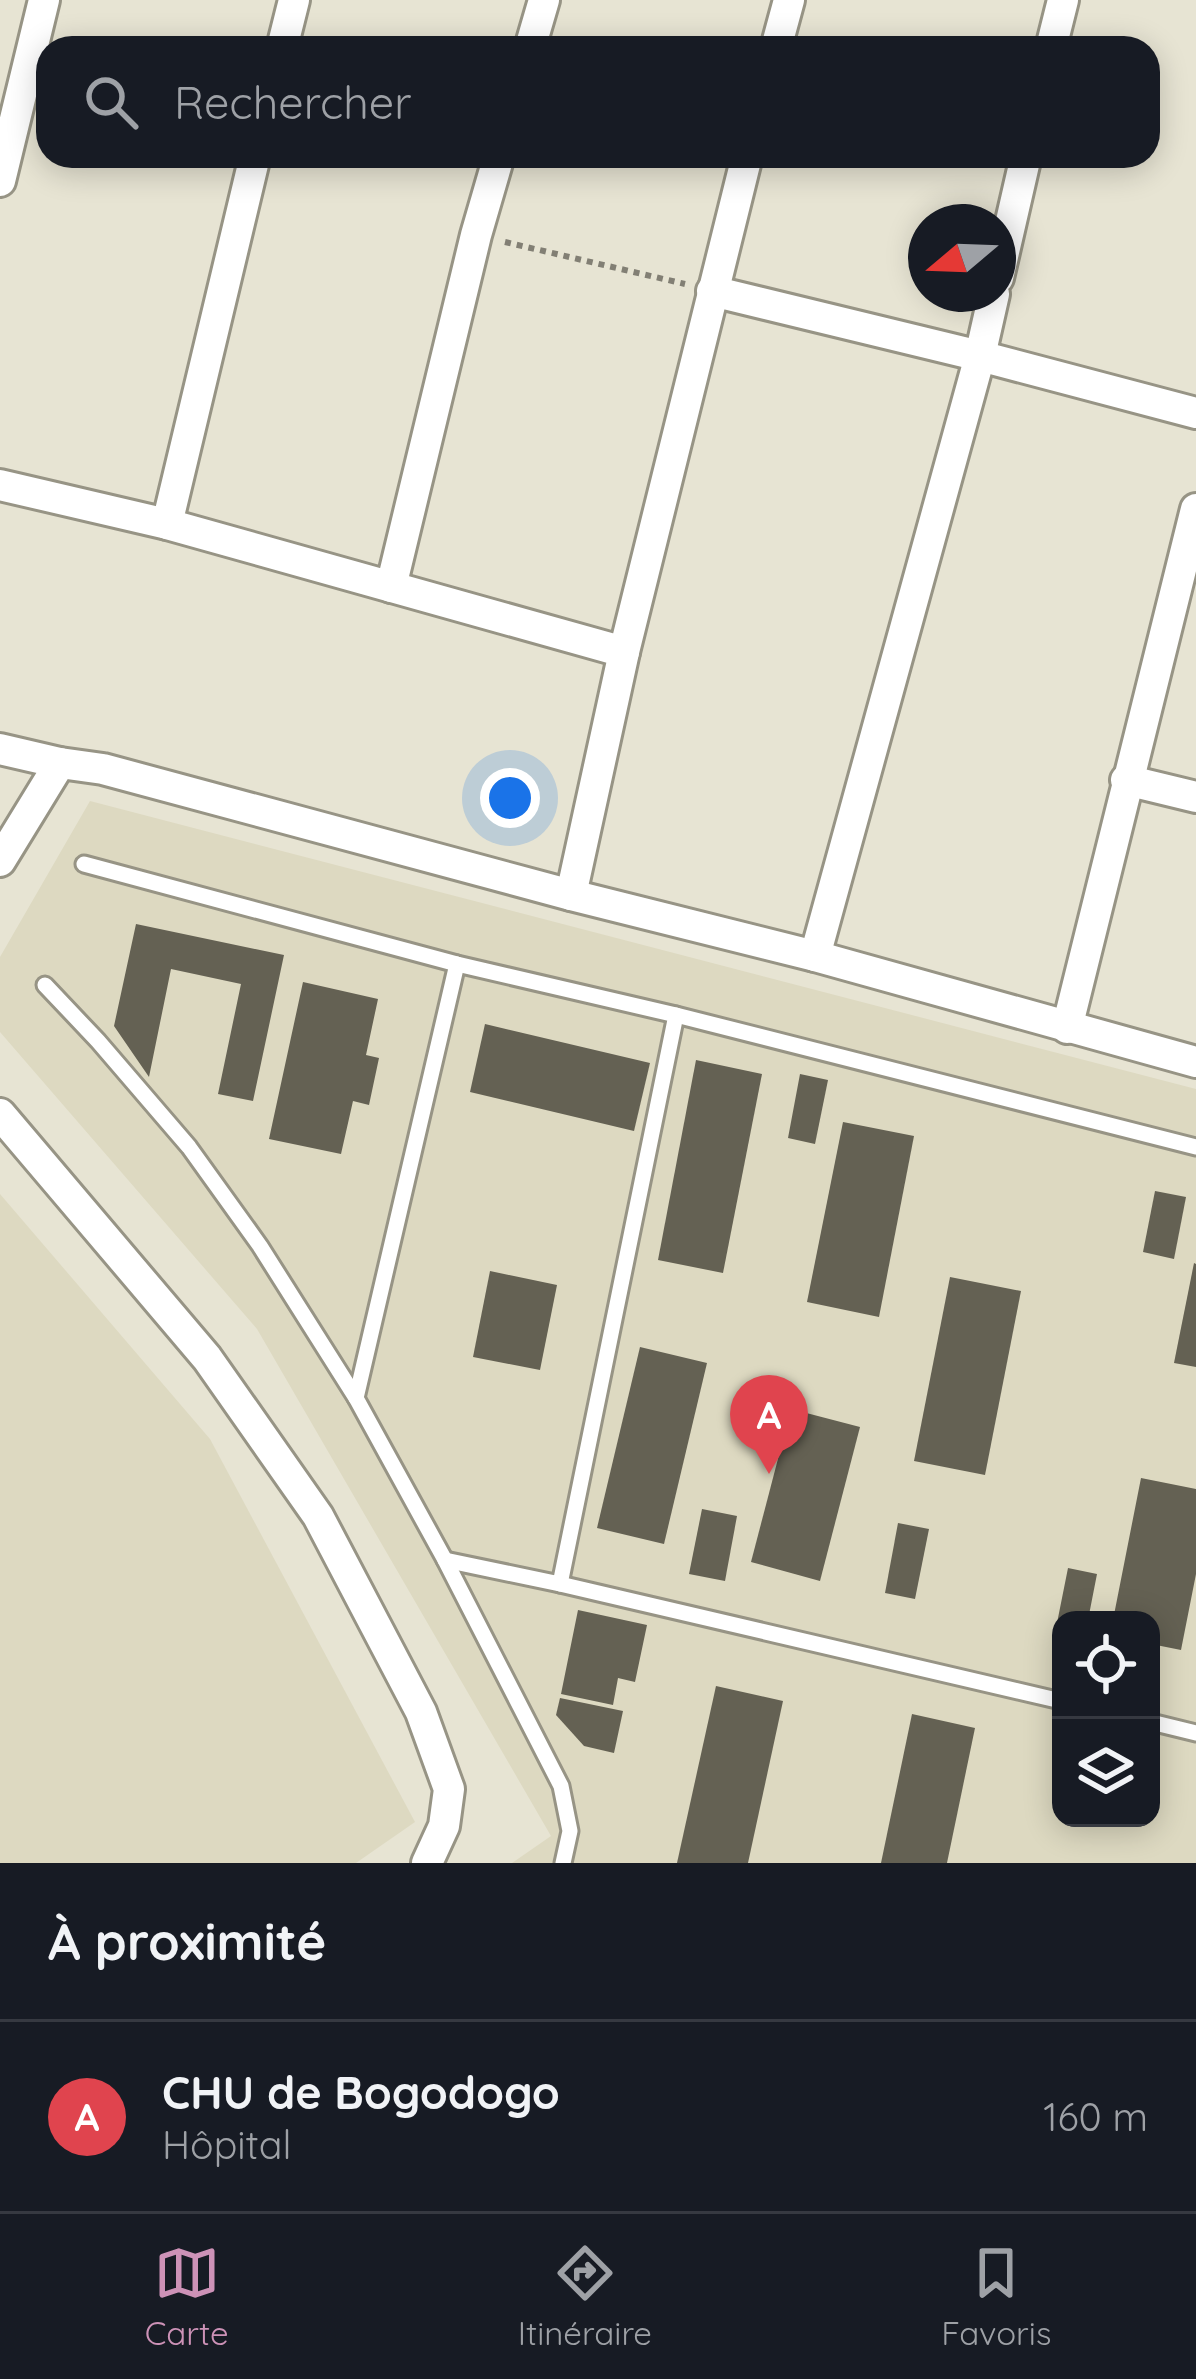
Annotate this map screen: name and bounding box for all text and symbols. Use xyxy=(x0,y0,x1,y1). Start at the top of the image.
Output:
search box xyxy=(36,36,1160,168)
icon: search xyxy=(78,69,144,135)
text: Rechercher xyxy=(174,74,412,130)
north arrow xyxy=(908,204,1016,312)
your location xyxy=(480,768,540,828)
pin: A xyxy=(730,1375,808,1474)
map controls xyxy=(1052,1611,1160,1827)
button: locate xyxy=(1052,1611,1160,1719)
button: layers xyxy=(1052,1719,1160,1827)
text: À proximité xyxy=(48,1909,326,1973)
text: CHU de Bogodogo xyxy=(162,2064,560,2120)
text: A xyxy=(75,2092,99,2141)
text: 160 m xyxy=(1043,2092,1148,2141)
text: Hôpital xyxy=(162,2120,291,2169)
tab: Carte xyxy=(145,2240,229,2353)
tab: Itinéraire xyxy=(518,2240,652,2353)
tab: Favoris xyxy=(941,2240,1051,2353)

